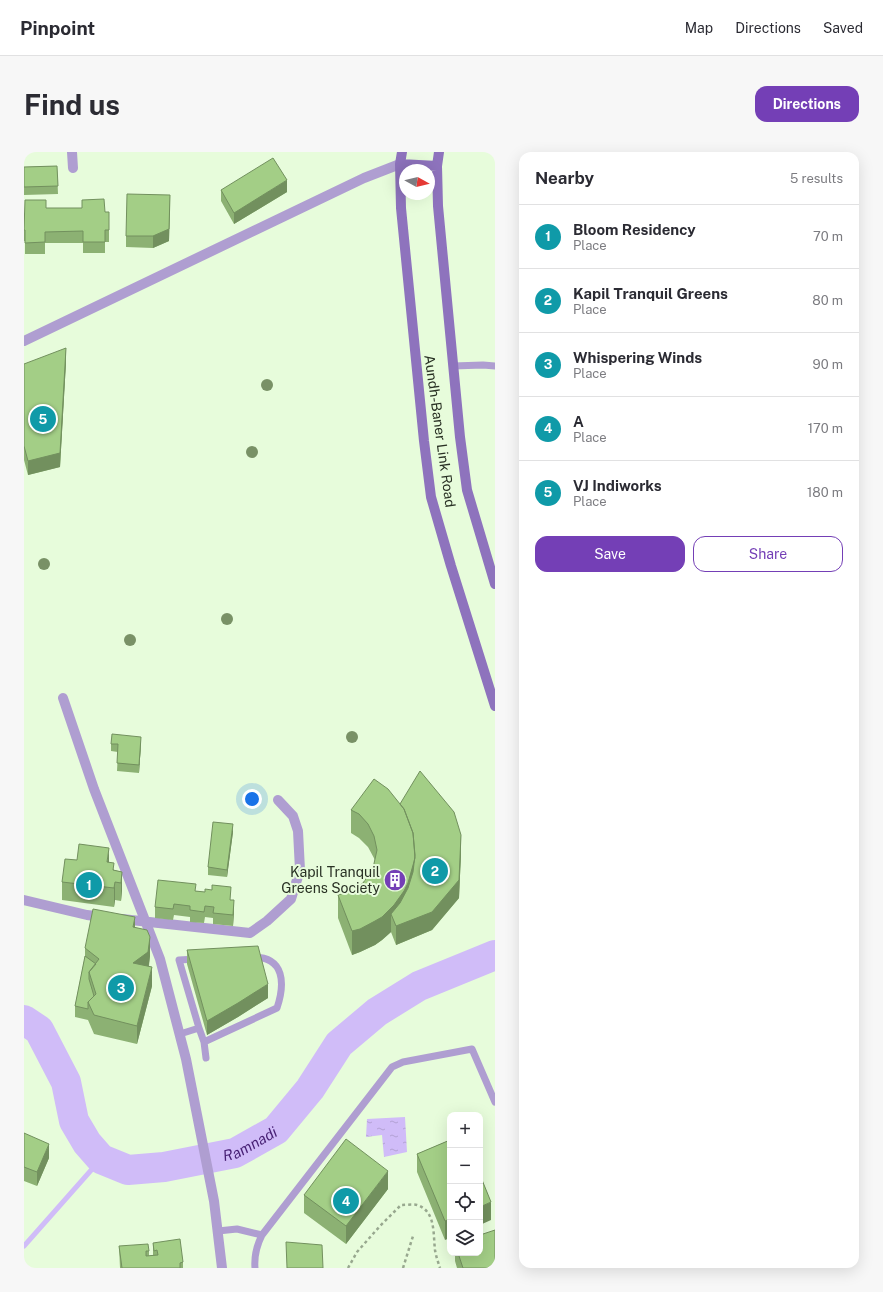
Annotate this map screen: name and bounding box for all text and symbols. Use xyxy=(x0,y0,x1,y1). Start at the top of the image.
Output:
text: Pinpoint xyxy=(20,17,95,39)
text: Map xyxy=(685,20,713,36)
text: Directions xyxy=(735,20,801,36)
text: Saved xyxy=(823,20,863,36)
button: Directions xyxy=(755,86,859,122)
text: Find us xyxy=(24,88,120,121)
north arrow xyxy=(399,164,435,200)
text: Nearby xyxy=(535,168,594,188)
text: 5 results xyxy=(790,171,843,186)
text: Bloom Residency xyxy=(573,221,696,238)
text: 1 xyxy=(545,229,551,244)
text: 70 m xyxy=(813,229,843,244)
text: Place xyxy=(573,238,607,253)
text: Kapil Tranquil Greens xyxy=(573,285,728,302)
text: 2 xyxy=(544,293,552,308)
text: 80 m xyxy=(812,293,843,308)
text: Place xyxy=(573,302,607,317)
text: Whispering Winds xyxy=(573,349,702,366)
street label: Aundh-Baner Link Road xyxy=(421,354,459,508)
text: 3 xyxy=(544,357,552,372)
text: 90 m xyxy=(813,357,843,372)
text: Place xyxy=(573,366,607,381)
pin: 5 xyxy=(30,404,56,434)
text: A xyxy=(573,413,584,430)
text: 4 xyxy=(544,421,552,436)
text: 170 m xyxy=(808,421,843,436)
text: Place xyxy=(573,430,607,445)
text: VJ Indiworks xyxy=(573,477,662,494)
text: 5 xyxy=(544,485,552,500)
text: 180 m xyxy=(807,485,843,500)
text: Place xyxy=(573,494,607,509)
button: Save xyxy=(535,536,685,572)
button: Share xyxy=(693,536,843,572)
your location xyxy=(242,789,262,809)
pin: 2 xyxy=(422,856,448,886)
place label: Kapil Tranquil Greens Society xyxy=(281,864,381,896)
building icon: Kapil Tranquil Greens Society xyxy=(382,867,408,893)
pin: 1 xyxy=(76,870,102,900)
pin: 3 xyxy=(108,973,134,1003)
map controls xyxy=(447,1112,483,1256)
button: + xyxy=(447,1112,483,1148)
water label: Ramnadi xyxy=(221,1123,280,1164)
button: − xyxy=(447,1148,483,1184)
button: locate xyxy=(447,1184,483,1220)
pin: 4 xyxy=(333,1186,359,1216)
button: layers xyxy=(447,1220,483,1256)

